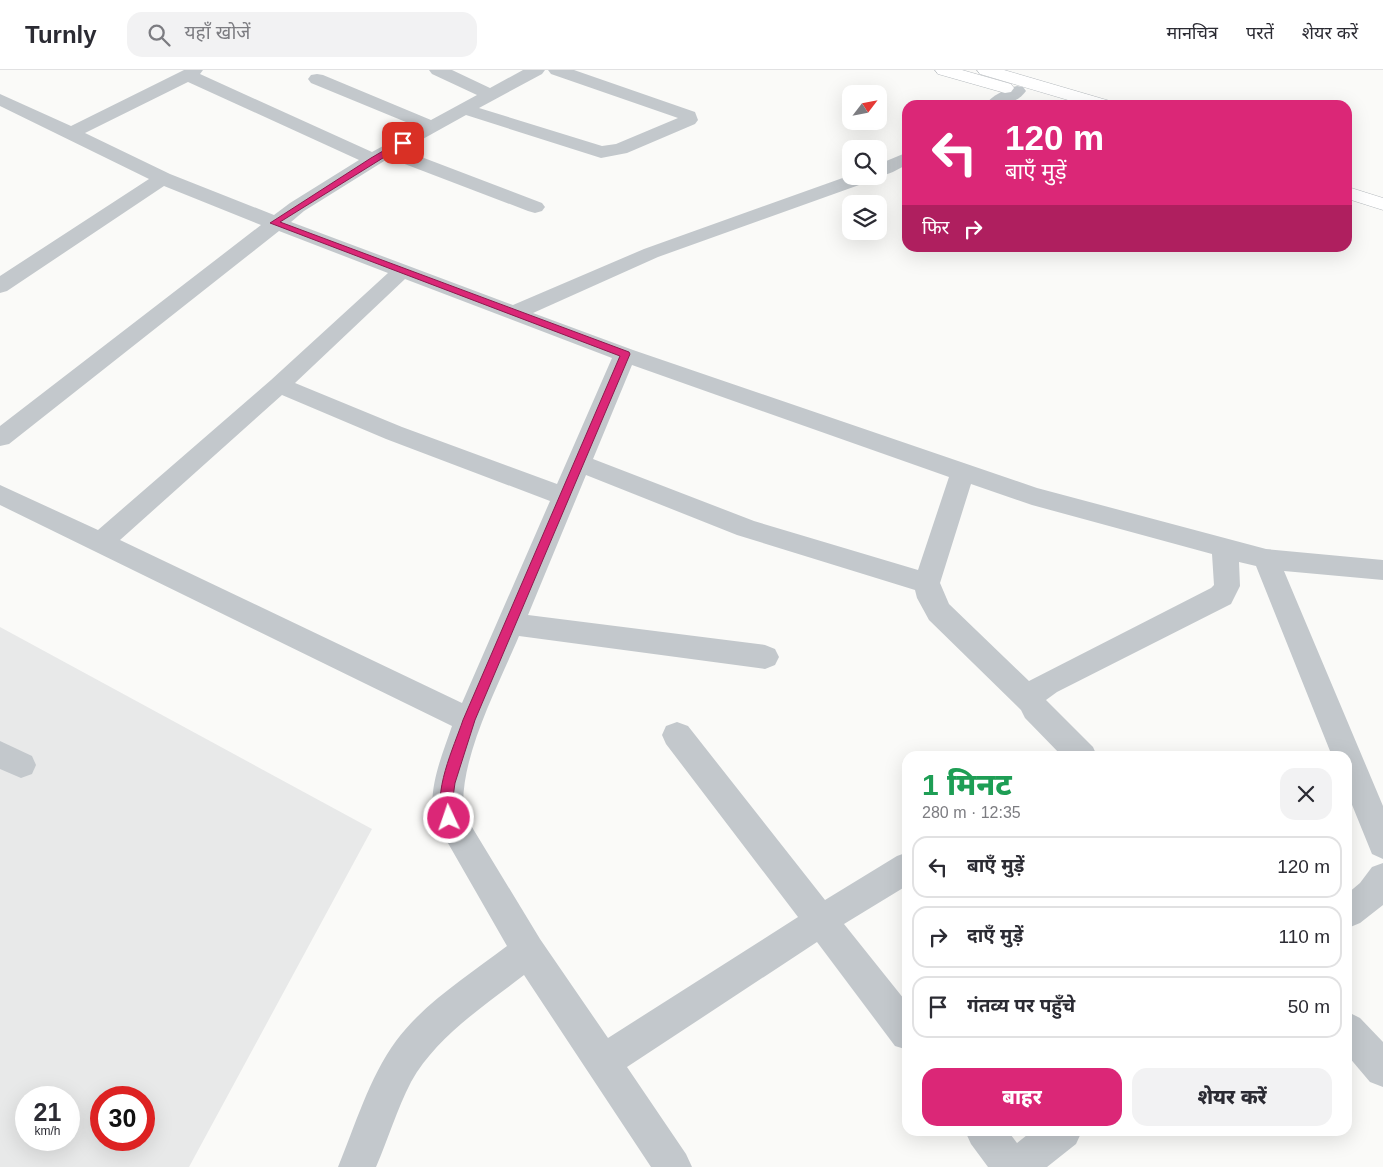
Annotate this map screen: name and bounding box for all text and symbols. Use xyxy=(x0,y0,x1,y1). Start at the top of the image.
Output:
search box xyxy=(127,12,477,57)
text: Turnly xyxy=(25,21,97,48)
icon: search xyxy=(145,21,173,49)
text: यहाँ खोजें xyxy=(185,22,250,43)
text: मानचित्र xyxy=(1166,23,1218,43)
text: परतें xyxy=(1246,23,1274,43)
text: शेयर करें xyxy=(1302,23,1358,43)
north arrow xyxy=(842,85,888,130)
map controls xyxy=(842,85,887,240)
text: 120 m xyxy=(1005,118,1104,157)
icon: left xyxy=(922,120,987,185)
pin xyxy=(382,122,424,164)
icon: arrive xyxy=(389,129,417,157)
button: search xyxy=(842,140,887,185)
text: बाएँ मुड़ें xyxy=(1005,159,1066,184)
button: layers xyxy=(842,195,887,240)
icon: right xyxy=(959,215,987,243)
text: फिर xyxy=(922,217,949,238)
text: 1 मिनट xyxy=(922,768,1012,801)
button: close xyxy=(1280,768,1332,820)
position arrow xyxy=(422,791,474,843)
text: 280 m · 12:35 xyxy=(922,804,1021,821)
icon: left xyxy=(924,853,952,881)
text: बाएँ मुड़ें xyxy=(967,855,1024,876)
text: 120 m xyxy=(1277,856,1330,877)
icon: right xyxy=(924,923,952,951)
text: दाएँ मुड़ें xyxy=(967,925,1023,946)
text: 110 m xyxy=(1279,926,1330,947)
icon: arrive xyxy=(924,993,952,1021)
text: गंतव्य पर पहुँचे xyxy=(967,995,1075,1016)
text: 50 m xyxy=(1288,996,1330,1017)
button: बाहर xyxy=(922,1068,1122,1126)
button: शेयर करें xyxy=(1132,1068,1332,1126)
speed limit sign: 30 xyxy=(90,1086,155,1151)
text: 21 xyxy=(34,1098,61,1126)
text: km/h xyxy=(34,1124,61,1138)

